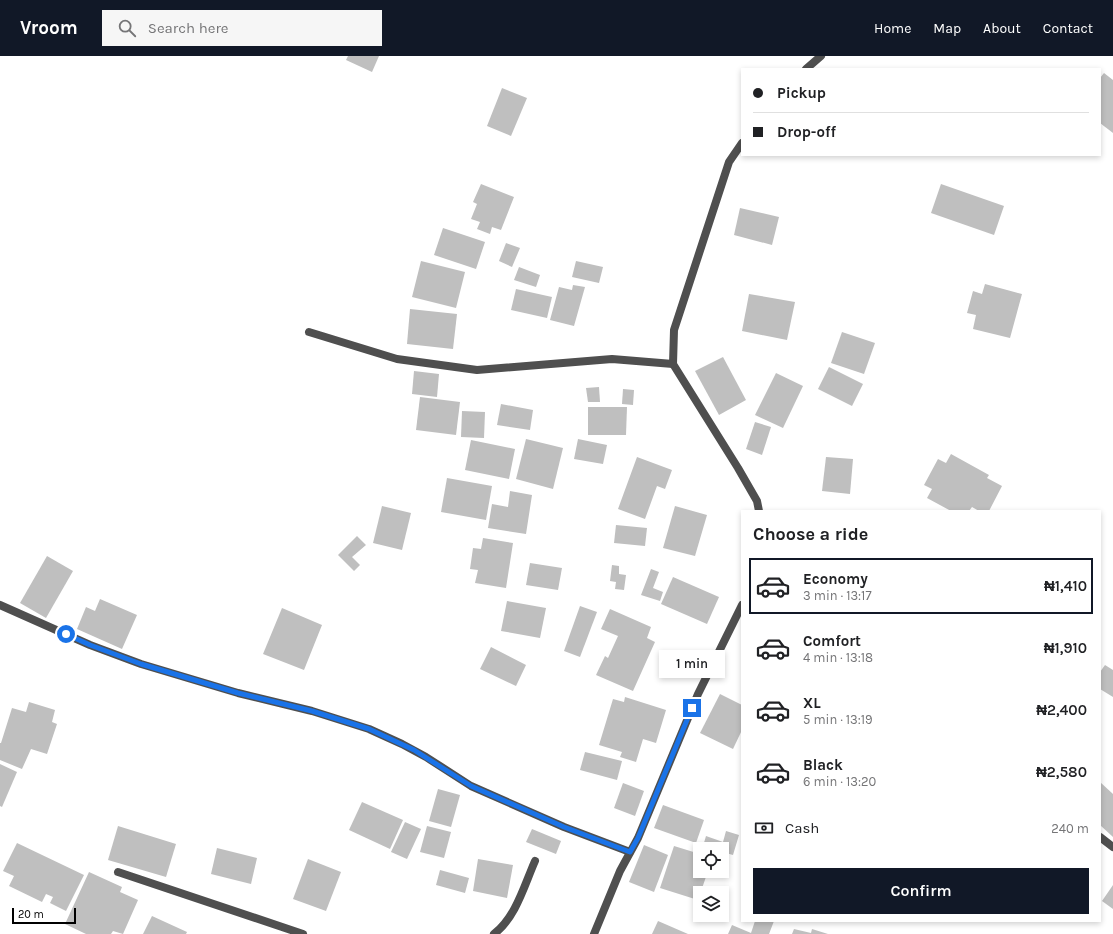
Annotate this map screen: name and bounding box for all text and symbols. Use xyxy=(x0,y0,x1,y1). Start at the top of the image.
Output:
search box xyxy=(102,10,382,46)
text: Vroom xyxy=(20,17,78,39)
icon: search xyxy=(116,17,138,39)
text: Search here xyxy=(148,19,229,37)
text: Home xyxy=(874,20,911,37)
text: Map xyxy=(933,20,961,37)
text: About xyxy=(983,20,1021,37)
text: Contact xyxy=(1043,20,1093,37)
text: Pickup xyxy=(777,84,826,102)
text: Drop-off xyxy=(777,123,836,141)
text: Choose a ride xyxy=(753,523,868,545)
icon: car xyxy=(755,568,791,604)
text: Economy xyxy=(803,570,868,588)
text: ₦1,410 xyxy=(1044,577,1087,595)
text: 3 min · 13:17 xyxy=(803,588,872,603)
route start xyxy=(57,625,75,643)
icon: car xyxy=(755,630,791,666)
text: Comfort xyxy=(803,632,861,650)
text: ₦1,910 xyxy=(1044,639,1087,657)
callout: 1 min xyxy=(659,650,725,678)
text: 4 min · 13:18 xyxy=(803,650,873,665)
text: 1 min xyxy=(676,656,708,671)
icon: car xyxy=(755,692,791,728)
text: XL xyxy=(803,694,821,712)
route end xyxy=(683,699,701,717)
text: ₦2,400 xyxy=(1036,701,1087,719)
text: 5 min · 13:19 xyxy=(803,712,873,727)
icon: car xyxy=(755,754,791,790)
text: Black xyxy=(803,756,843,774)
text: ₦2,580 xyxy=(1036,763,1087,781)
text: 6 min · 13:20 xyxy=(803,774,876,789)
icon: cash xyxy=(753,817,775,839)
text: Cash xyxy=(785,819,819,837)
text: 240 m xyxy=(1051,821,1089,836)
map controls xyxy=(693,842,729,922)
button: locate xyxy=(693,842,729,878)
button: Confirm xyxy=(753,868,1089,914)
button: layers xyxy=(693,886,729,922)
scale bar xyxy=(12,906,76,925)
text: 20 m xyxy=(18,908,44,921)

